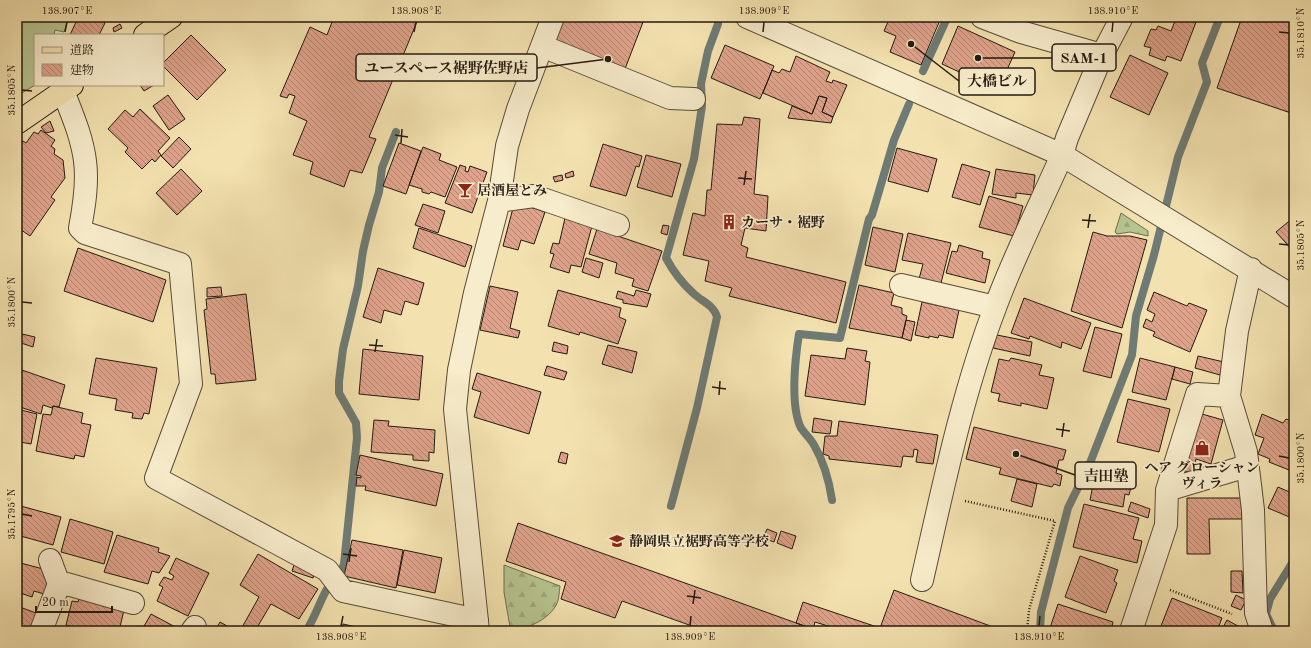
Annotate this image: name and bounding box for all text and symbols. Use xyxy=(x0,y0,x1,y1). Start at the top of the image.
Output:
text: 138.907°E xyxy=(42,6,92,16)
text: 138.908°E xyxy=(391,6,441,16)
text: 138.909°E xyxy=(739,6,789,16)
text: 138.910°E xyxy=(1088,6,1138,16)
text: 35.1810°N xyxy=(1296,7,1306,59)
legend xyxy=(34,34,164,86)
text: 道路 xyxy=(70,43,94,57)
callout: SAM-1 xyxy=(1052,44,1116,71)
text: SAM-1 xyxy=(1060,52,1108,67)
callout: ユースペース裾野佐野店 xyxy=(356,54,537,81)
text: ユースペース裾野佐野店 xyxy=(364,60,528,77)
text: 建物 xyxy=(70,63,94,77)
text: 35.1805°N xyxy=(7,64,17,116)
callout: 大橋ビル xyxy=(959,68,1035,95)
text: 大橋ビル xyxy=(967,73,1027,90)
bar icon: 居酒屋とみ xyxy=(456,181,474,199)
place label: 居酒屋とみ xyxy=(477,183,547,198)
building icon: カーサ・裾野 xyxy=(720,213,738,231)
place label: カーサ・裾野 xyxy=(741,215,825,230)
text: 35.1805°N xyxy=(1296,219,1306,271)
text: 35.1800°N xyxy=(7,276,17,328)
text: 35.1800°N xyxy=(1296,432,1306,484)
shop icon: ヘア グローシャン ヴィラ xyxy=(1193,439,1211,457)
place label: ヘア グローシャン ヴィラ xyxy=(1145,460,1259,491)
callout: 吉田塾 xyxy=(1075,462,1136,489)
text: 吉田塾 xyxy=(1083,468,1129,485)
text: 35.1795°N xyxy=(7,488,17,540)
school or university icon: 静岡県立裾野高等学校 xyxy=(608,532,626,550)
place label: 静岡県立裾野高等学校 xyxy=(629,533,769,549)
scale bar xyxy=(36,588,112,614)
text: 20 m xyxy=(42,597,69,609)
text: 138.908°E xyxy=(316,632,366,642)
text: 138.909°E xyxy=(665,632,715,642)
text: 138.910°E xyxy=(1014,632,1064,642)

